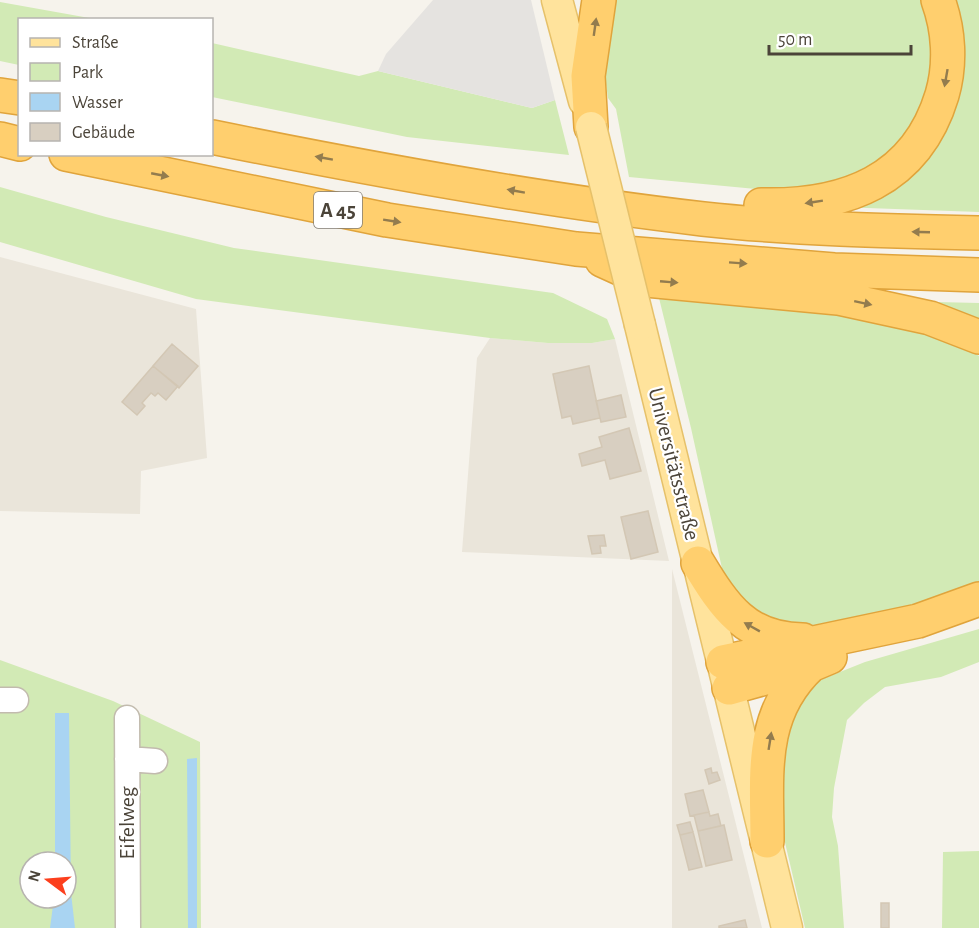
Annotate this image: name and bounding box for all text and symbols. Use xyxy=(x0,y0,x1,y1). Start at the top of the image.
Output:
one-way arrow xyxy=(590,17,599,36)
legend xyxy=(18,18,213,156)
scale bar xyxy=(769,18,912,56)
text: 50 m xyxy=(778,31,812,49)
text: Straße xyxy=(72,34,118,52)
text: Park xyxy=(72,64,104,82)
one-way arrow xyxy=(941,69,950,88)
text: Wasser xyxy=(72,94,123,112)
text: Gebäude xyxy=(72,124,135,142)
one-way arrow xyxy=(314,154,333,163)
one-way arrow xyxy=(150,171,169,180)
one-way arrow xyxy=(506,186,525,195)
road number: A 45 xyxy=(314,192,362,228)
one-way arrow xyxy=(805,197,824,206)
one-way arrow xyxy=(383,216,402,225)
one-way arrow xyxy=(911,227,930,237)
one-way arrow xyxy=(729,258,748,268)
one-way arrow xyxy=(660,277,679,287)
one-way arrow xyxy=(854,299,873,308)
street label: Universitätsstraße xyxy=(644,385,704,543)
one-way arrow xyxy=(743,622,760,632)
one-way arrow xyxy=(765,731,774,750)
street label: Eifelweg xyxy=(116,786,138,859)
north arrow xyxy=(18,850,78,910)
text: N xyxy=(25,869,44,884)

